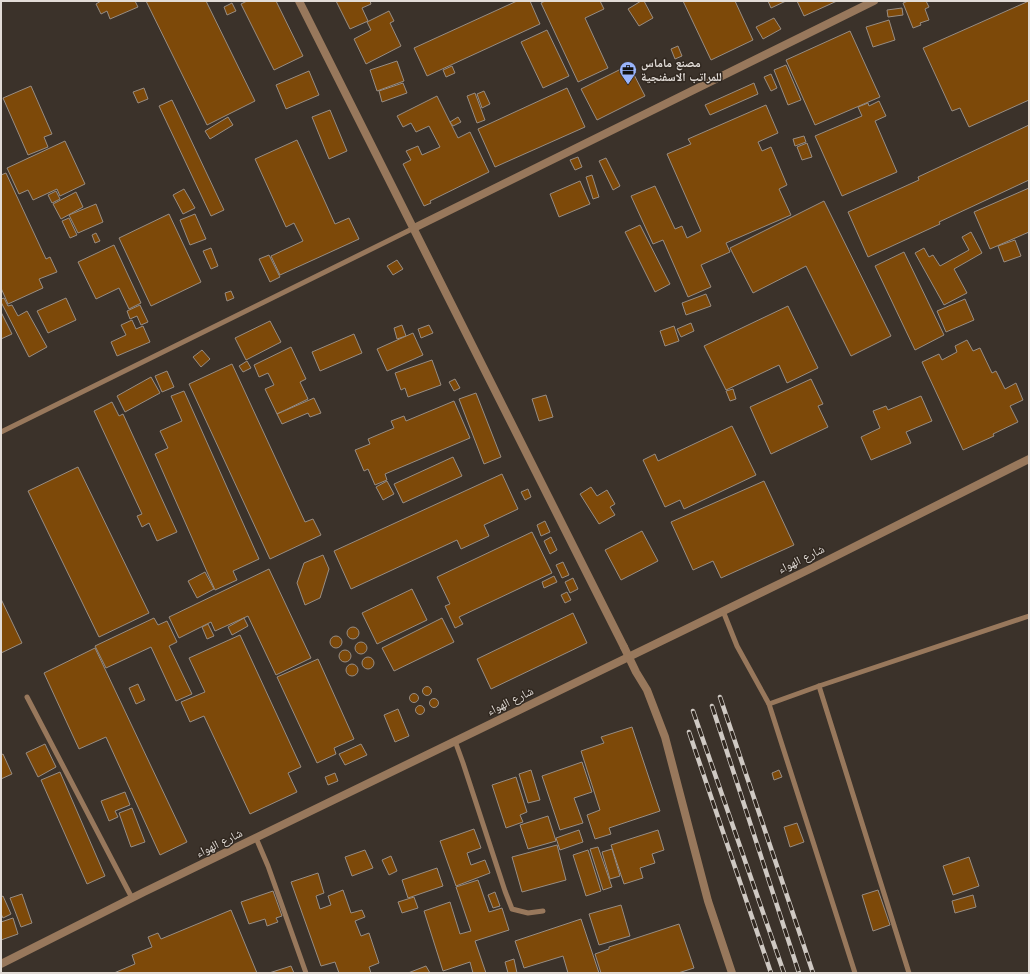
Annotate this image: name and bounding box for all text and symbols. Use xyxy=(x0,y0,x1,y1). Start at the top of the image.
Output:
place label: مصنع ماماس للمراتب الاسفنجية xyxy=(641,54,722,86)
office icon: مصنع ماماس للمراتب الاسفنجية xyxy=(618,60,638,85)
street label: شارع الهواء xyxy=(775,540,828,578)
street label: شارع الهواء xyxy=(484,682,537,720)
street label: شارع الهواء xyxy=(193,824,246,862)

